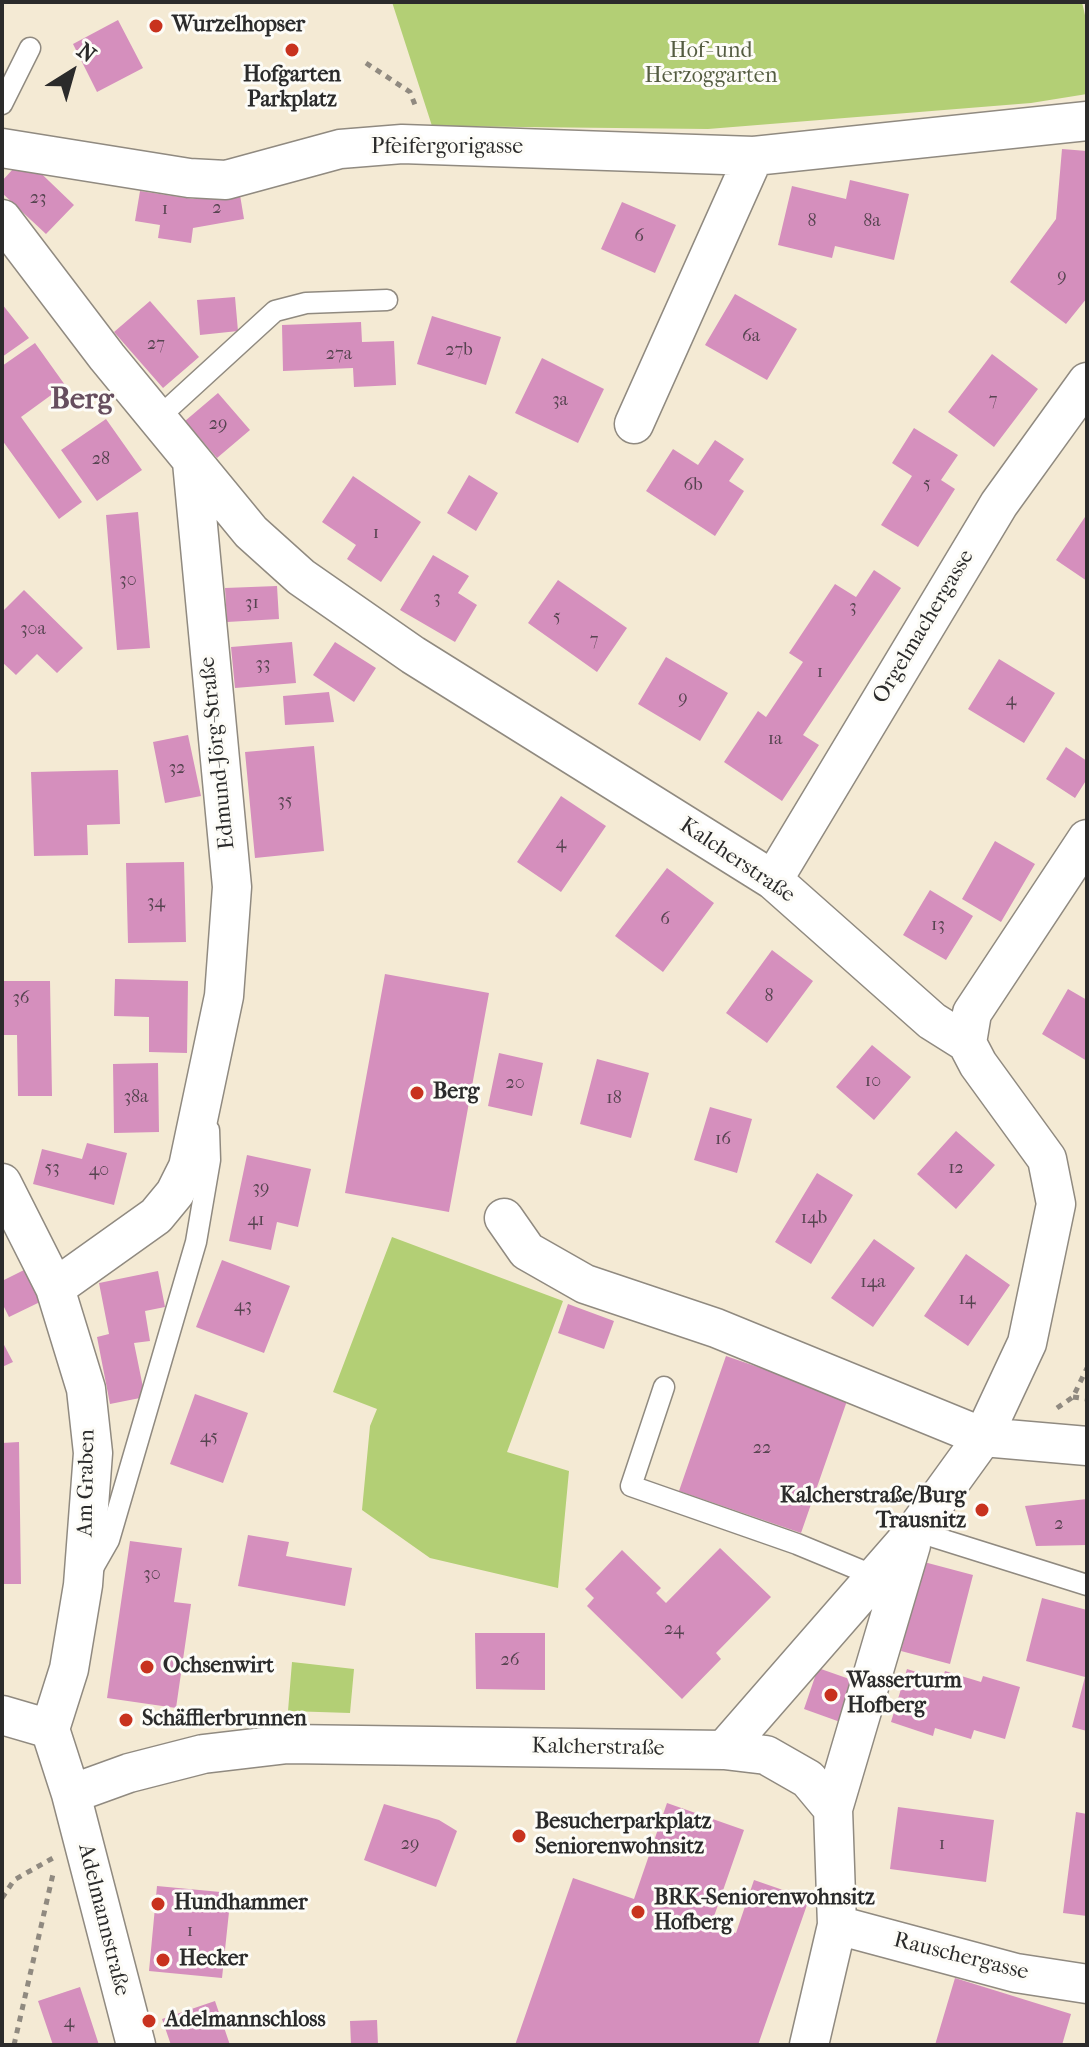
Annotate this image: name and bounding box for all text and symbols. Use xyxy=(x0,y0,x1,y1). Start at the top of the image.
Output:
place label: Wurzelhopser xyxy=(172,13,305,39)
marker: Wurzelhopser xyxy=(147,17,165,35)
north arrow xyxy=(32,32,112,112)
text: N xyxy=(72,37,101,68)
park label: Hof- und Herzoggarten xyxy=(645,39,777,90)
marker: Hofgarten Parkplatz xyxy=(283,41,301,59)
place label: Hofgarten Parkplatz xyxy=(243,63,341,114)
street label: Pfeifergorigasse xyxy=(371,135,523,161)
house number: 23 xyxy=(30,188,46,210)
house number: 2 xyxy=(212,198,222,220)
house number: 1 xyxy=(162,199,168,221)
house number: 8 xyxy=(807,211,817,233)
house number: 8a xyxy=(863,211,881,233)
house number: 6 xyxy=(634,226,644,248)
house number: 9 xyxy=(1057,266,1067,288)
house number: 6a xyxy=(742,326,760,348)
house number: 27 xyxy=(147,334,165,356)
house number: 27b xyxy=(445,340,473,362)
house number: 27a xyxy=(326,344,352,366)
district label: Berg xyxy=(50,383,114,419)
house number: 3a xyxy=(552,390,568,412)
house number: 7 xyxy=(989,390,997,412)
house number: 29 xyxy=(209,414,227,436)
house number: 28 xyxy=(92,449,110,471)
house number: 5 xyxy=(923,474,931,496)
house number: 6b xyxy=(683,475,703,497)
house number: 1 xyxy=(373,523,379,545)
street label: Orgelmachergasse xyxy=(868,545,980,709)
house number: 30 xyxy=(119,570,137,592)
house number: 3 xyxy=(433,588,441,610)
house number: 31 xyxy=(245,593,259,615)
house number: 3 xyxy=(849,597,857,619)
house number: 5 xyxy=(553,607,561,629)
house number: 30a xyxy=(20,619,46,641)
house number: 7 xyxy=(590,630,598,652)
house number: 33 xyxy=(256,654,270,676)
street label: Edmund-Jörg-Straße xyxy=(195,655,241,851)
house number: 1 xyxy=(817,662,823,684)
house number: 9 xyxy=(678,688,688,710)
house number: 4 xyxy=(1006,690,1016,712)
house number: 1a xyxy=(768,729,782,751)
house number: 32 xyxy=(169,758,185,780)
house number: 35 xyxy=(277,791,293,813)
street label: Kalcherstraße xyxy=(675,813,799,909)
house number: 4 xyxy=(556,833,566,855)
house number: 34 xyxy=(147,892,165,914)
house number: 6 xyxy=(660,909,670,931)
house number: 13 xyxy=(931,915,945,937)
house number: 8 xyxy=(764,986,774,1008)
house number: 36 xyxy=(12,988,30,1010)
house number: 10 xyxy=(865,1071,881,1093)
house number: 20 xyxy=(505,1073,525,1095)
place label: Berg xyxy=(433,1080,479,1106)
marker: Berg xyxy=(408,1084,426,1102)
house number: 38a xyxy=(124,1087,148,1109)
house number: 18 xyxy=(606,1088,622,1110)
house number: 16 xyxy=(715,1129,731,1151)
house number: 53 xyxy=(44,1158,60,1180)
house number: 12 xyxy=(948,1158,964,1180)
house number: 40 xyxy=(89,1160,109,1182)
house number: 39 xyxy=(253,1178,269,1200)
house number: 14b xyxy=(801,1208,827,1230)
house number: 41 xyxy=(247,1210,265,1232)
house number: 14a xyxy=(860,1272,886,1294)
house number: 14 xyxy=(958,1289,976,1311)
house number: 43 xyxy=(234,1296,252,1318)
house number: 45 xyxy=(200,1427,218,1449)
street label: Am Graben xyxy=(73,1429,101,1537)
house number: 22 xyxy=(753,1438,771,1460)
place label: Kalcherstraße/Burg Trausnitz xyxy=(780,1484,966,1536)
marker: Kalcherstraße/Burg Trausnitz xyxy=(973,1501,991,1519)
house number: 2 xyxy=(1054,1514,1064,1536)
house number: 30 xyxy=(143,1564,161,1586)
house number: 24 xyxy=(664,1619,684,1641)
house number: 26 xyxy=(500,1650,520,1672)
place label: Ochsenwirt xyxy=(163,1654,274,1680)
marker: Ochsenwirt xyxy=(138,1658,156,1676)
place label: Wasserturm Hofberg xyxy=(847,1669,962,1720)
marker: Wasserturm Hofberg xyxy=(822,1686,840,1704)
place label: Schäfflerbrunnen xyxy=(142,1707,307,1733)
marker: Schäfflerbrunnen xyxy=(117,1711,135,1729)
street label: Kalcherstraße xyxy=(531,1734,665,1762)
place label: Besucherparkplatz Seniorenwohnsitz xyxy=(535,1810,712,1862)
marker: Besucherparkplatz Seniorenwohnsitz xyxy=(510,1827,528,1845)
house number: 29 xyxy=(401,1834,419,1856)
house number: 1 xyxy=(939,1834,945,1856)
street label: Adelmannstraße xyxy=(71,1841,135,1999)
place label: BRK-Seniorenwohnsitz Hofberg xyxy=(654,1886,875,1938)
place label: Hundhammer xyxy=(174,1891,308,1917)
marker: Hundhammer xyxy=(149,1895,167,1913)
marker: BRK-Seniorenwohnsitz Hofberg xyxy=(629,1903,647,1921)
house number: 1 xyxy=(187,1921,193,1943)
street label: Rauschergasse xyxy=(891,1927,1031,1987)
place label: Hecker xyxy=(179,1947,248,1973)
marker: Hecker xyxy=(154,1951,172,1969)
place label: Adelmannschloss xyxy=(165,2008,326,2034)
house number: 4 xyxy=(64,2012,74,2034)
marker: Adelmannschloss xyxy=(140,2012,158,2030)

